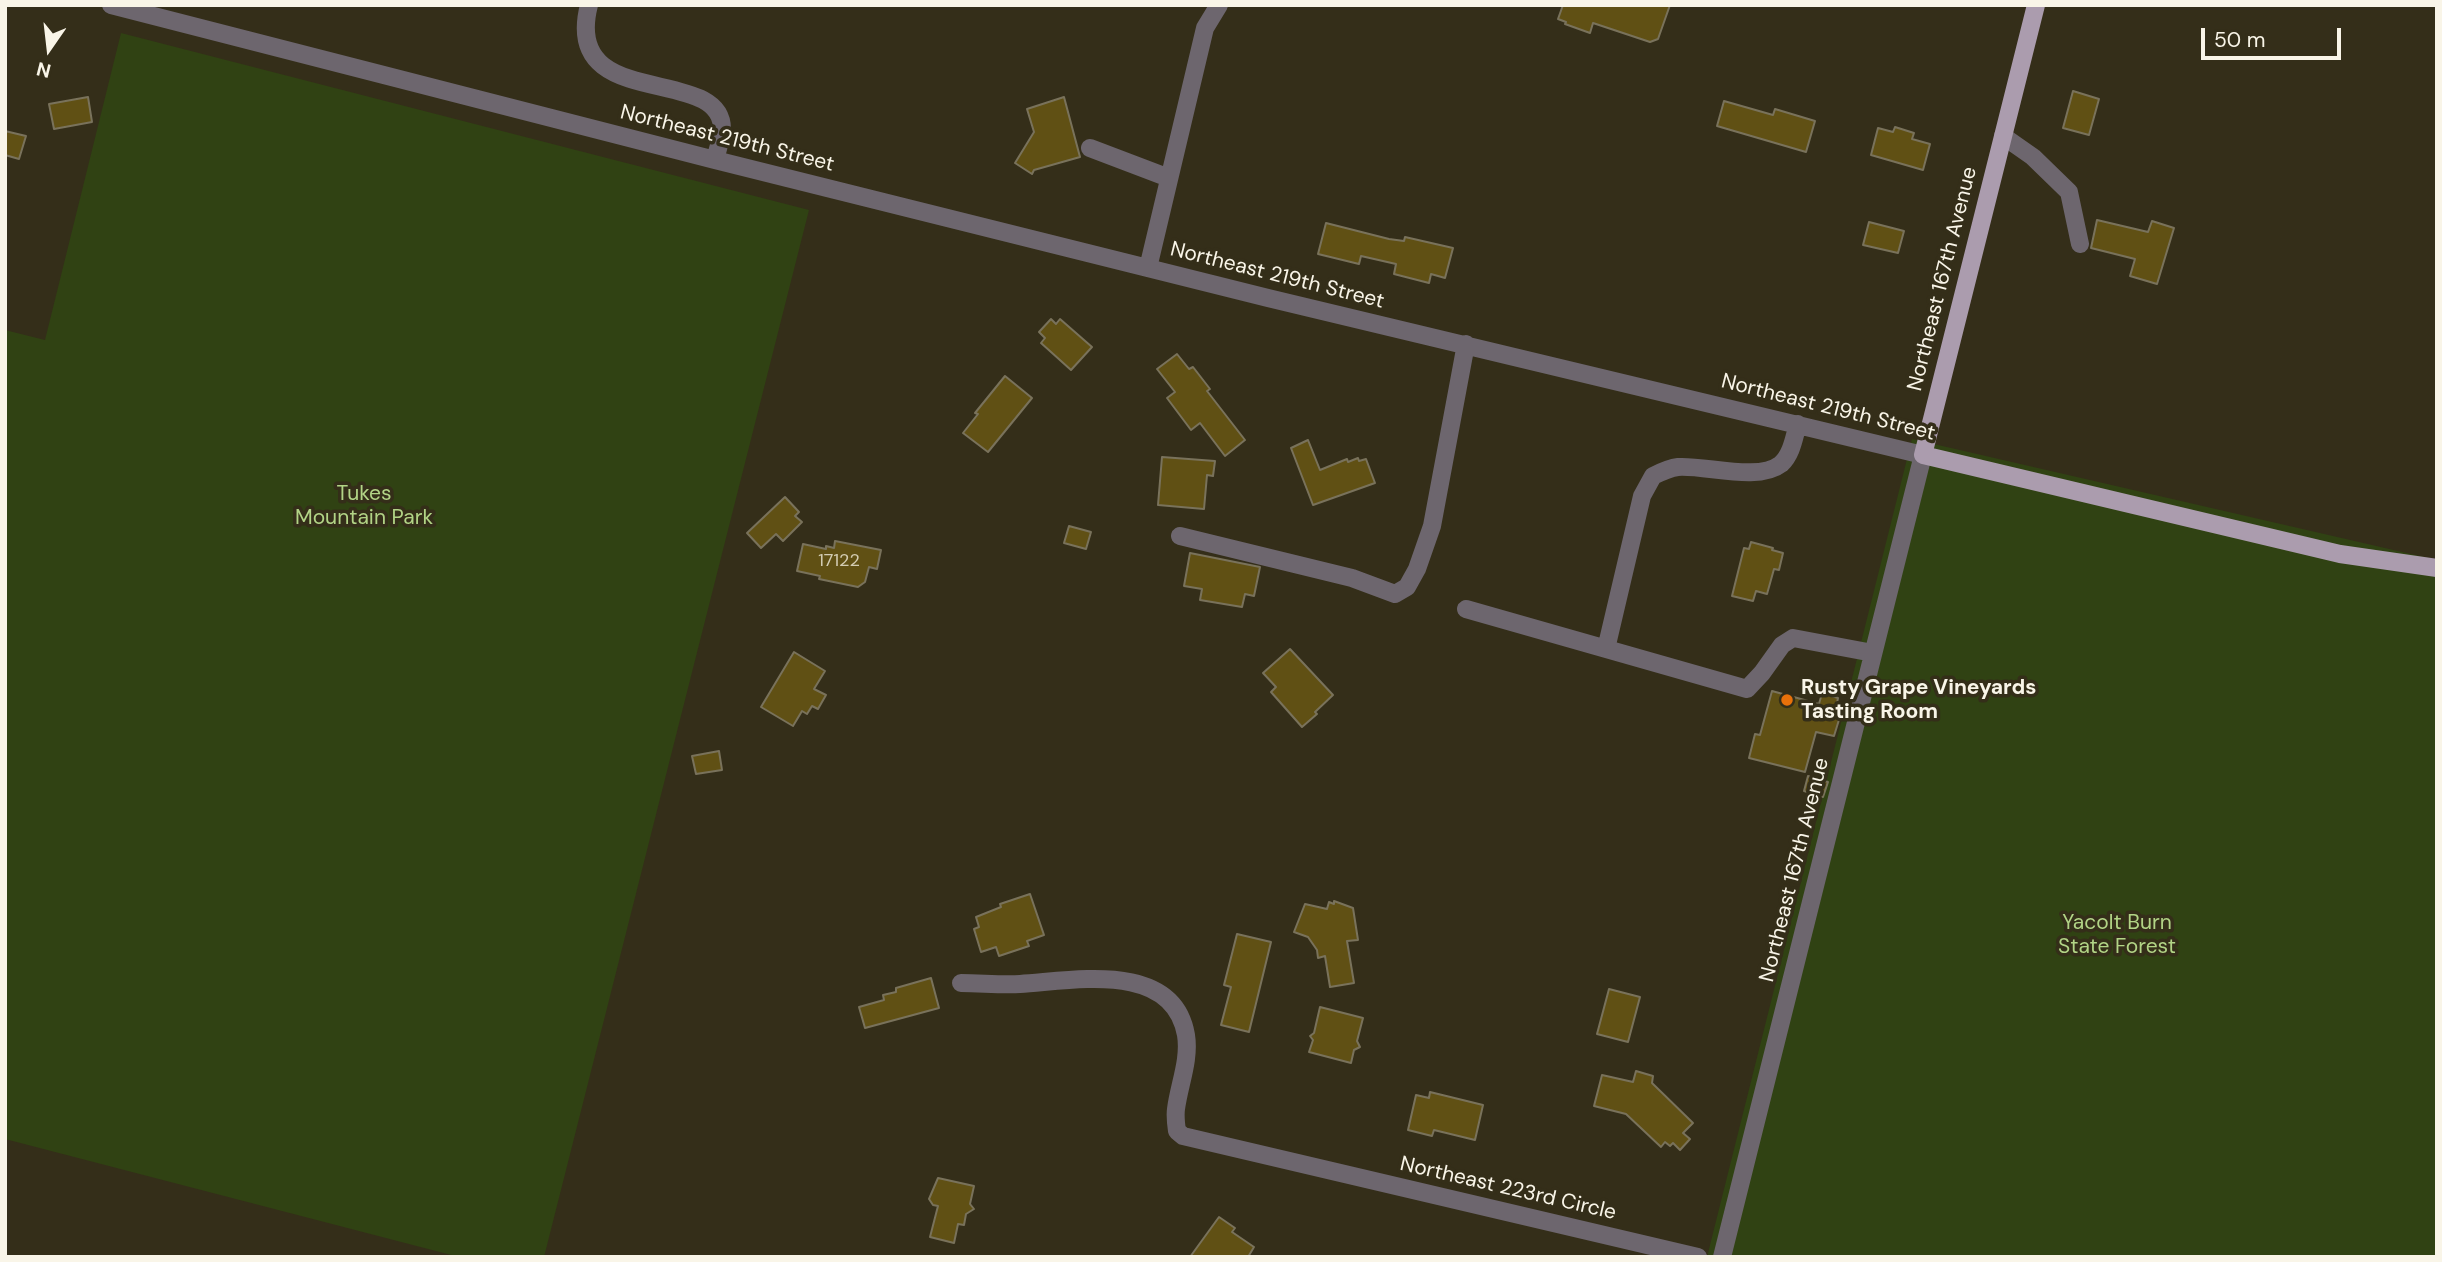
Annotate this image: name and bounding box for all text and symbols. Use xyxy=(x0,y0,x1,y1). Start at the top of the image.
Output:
north arrow xyxy=(14,14,84,84)
scale bar xyxy=(2204,14,2344,58)
text: 50 m xyxy=(2214,26,2265,54)
text: N xyxy=(34,56,54,84)
street label: Northeast 219th Street xyxy=(617,100,837,178)
street label: Northeast 167th Avenue xyxy=(1903,164,1983,394)
street label: Northeast 219th Street xyxy=(1167,237,1387,315)
street label: Northeast 219th Street xyxy=(1718,369,1938,447)
park label: Tukes Mountain Park xyxy=(295,481,433,531)
house number: 17122 xyxy=(818,550,860,572)
place label: Rusty Grape Vineyards Tasting Room xyxy=(1801,675,2036,725)
marker: Rusty Grape Vineyards Tasting Room xyxy=(1779,692,1795,708)
street label: Northeast 167th Avenue xyxy=(1755,755,1835,985)
park label: Yacolt Burn State Forest xyxy=(2058,910,2176,960)
street label: Northeast 223rd Circle xyxy=(1397,1152,1619,1226)

